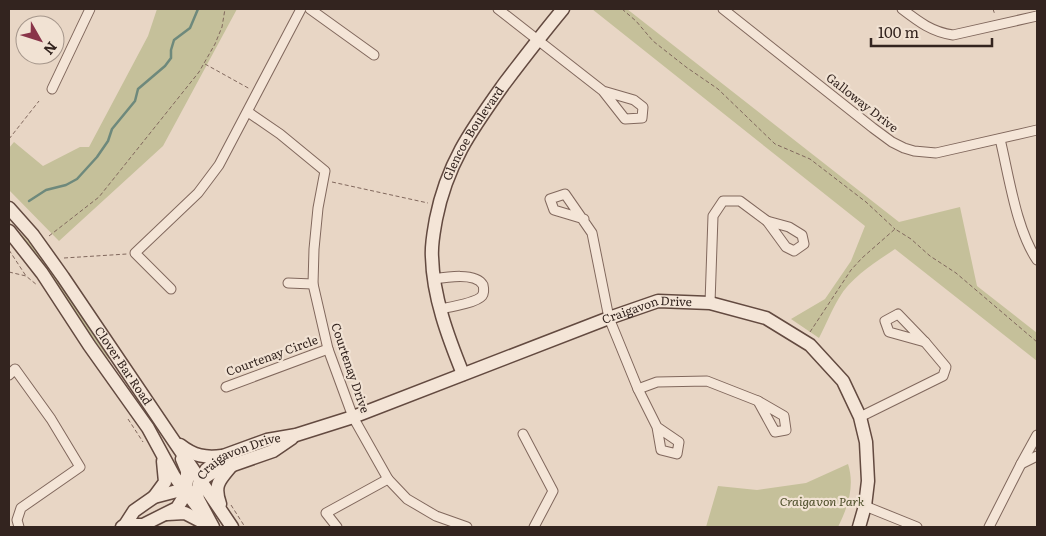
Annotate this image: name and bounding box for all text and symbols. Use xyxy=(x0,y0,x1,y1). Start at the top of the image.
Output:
north arrow xyxy=(15,15,65,65)
scale bar xyxy=(871,15,992,47)
text: 100 m xyxy=(878,20,919,43)
text: N xyxy=(39,38,62,60)
street label: Galloway Drive xyxy=(823,68,903,136)
street label: Glencoe Boulevard xyxy=(438,82,508,183)
street label: Craigavon Drive xyxy=(599,291,692,328)
street label: Courtenay Drive xyxy=(327,320,375,415)
street label: Clover Bar Road xyxy=(91,322,157,409)
street label: Courtenay Circle xyxy=(223,330,320,380)
street label: Craigavon Drive xyxy=(192,428,282,483)
park label: Craigavon Park xyxy=(780,492,865,510)

